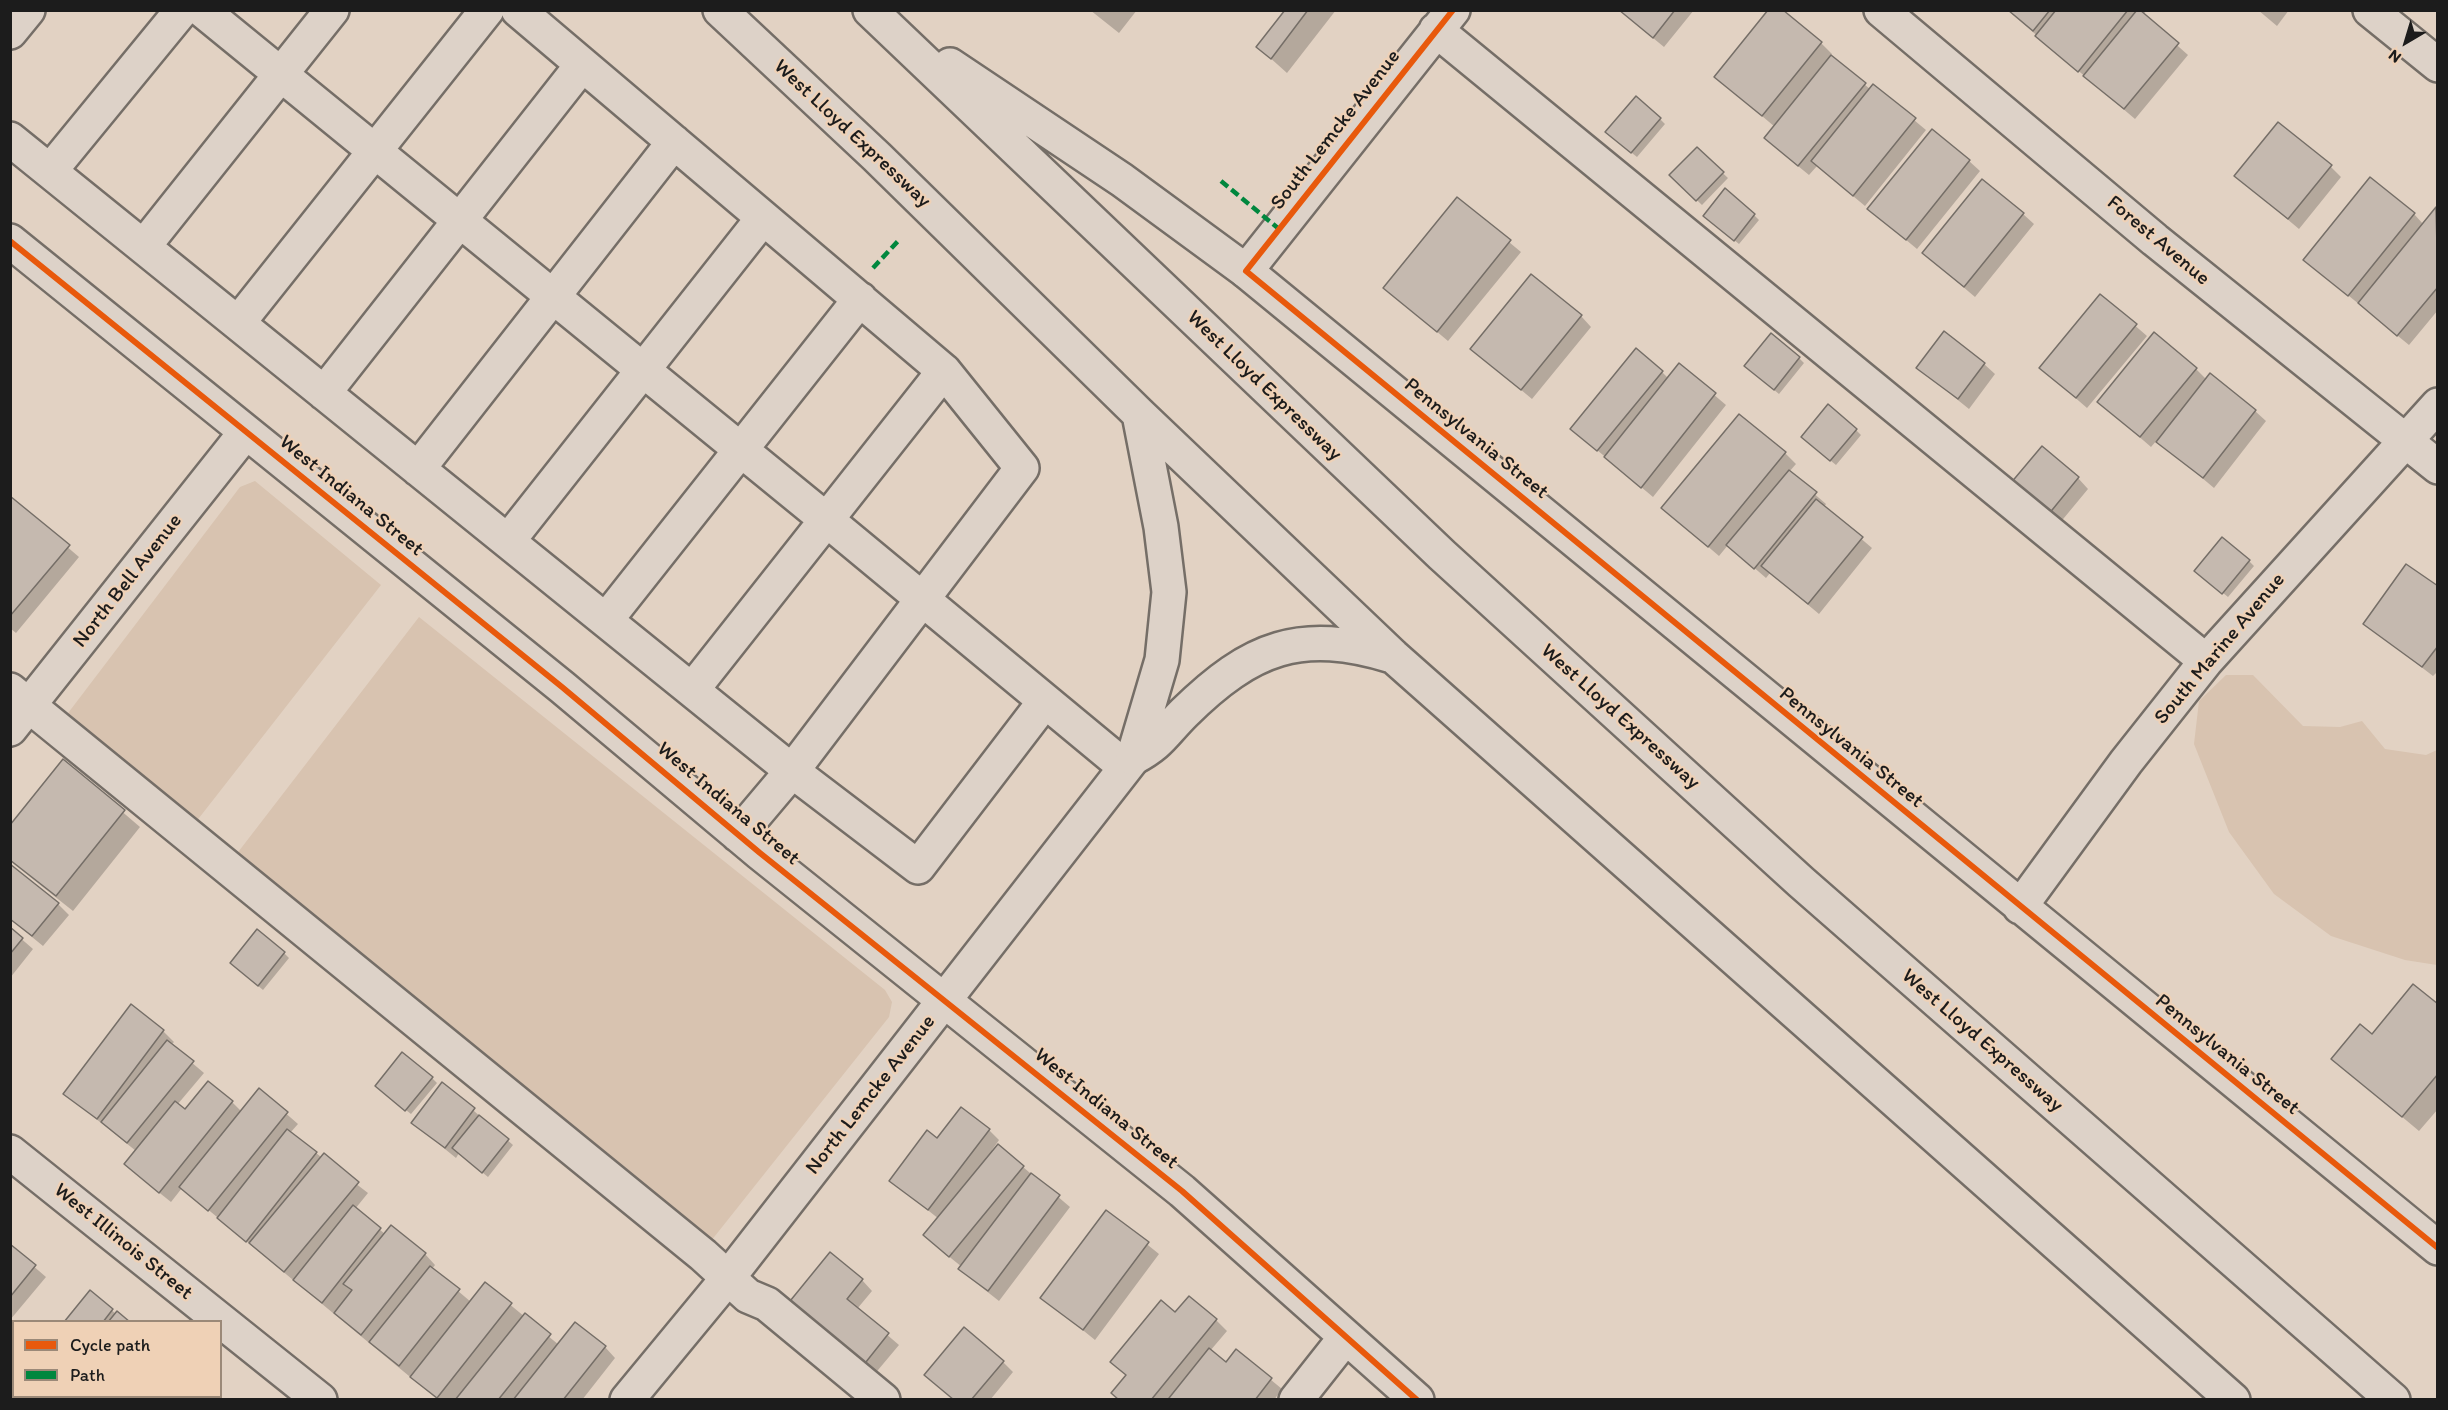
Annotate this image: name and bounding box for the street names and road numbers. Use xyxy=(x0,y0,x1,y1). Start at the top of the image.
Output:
street label: South Lemcke Avenue xyxy=(1266,45,1406,215)
street label: West Lloyd Expressway xyxy=(768,55,936,213)
street label: Forest Avenue xyxy=(2101,191,2215,291)
street label: West Lloyd Expressway xyxy=(1181,305,1347,467)
street label: Pennsylvania Street xyxy=(1399,373,1553,505)
street label: West Indiana Street xyxy=(274,430,428,562)
street label: North Bell Avenue xyxy=(68,509,188,653)
street label: South Marine Avenue xyxy=(2149,568,2291,730)
street label: West Lloyd Expressway xyxy=(1535,639,1705,795)
street label: Pennsylvania Street xyxy=(1774,682,1928,814)
street label: West Indiana Street xyxy=(651,737,805,871)
street label: West Lloyd Expressway xyxy=(1896,964,2068,1118)
street label: Pennsylvania Street xyxy=(2150,989,2304,1121)
street label: North Lemcke Avenue xyxy=(801,1010,941,1180)
street label: West Indiana Street xyxy=(1029,1043,1183,1175)
street label: West Illinois Street xyxy=(48,1178,198,1306)

